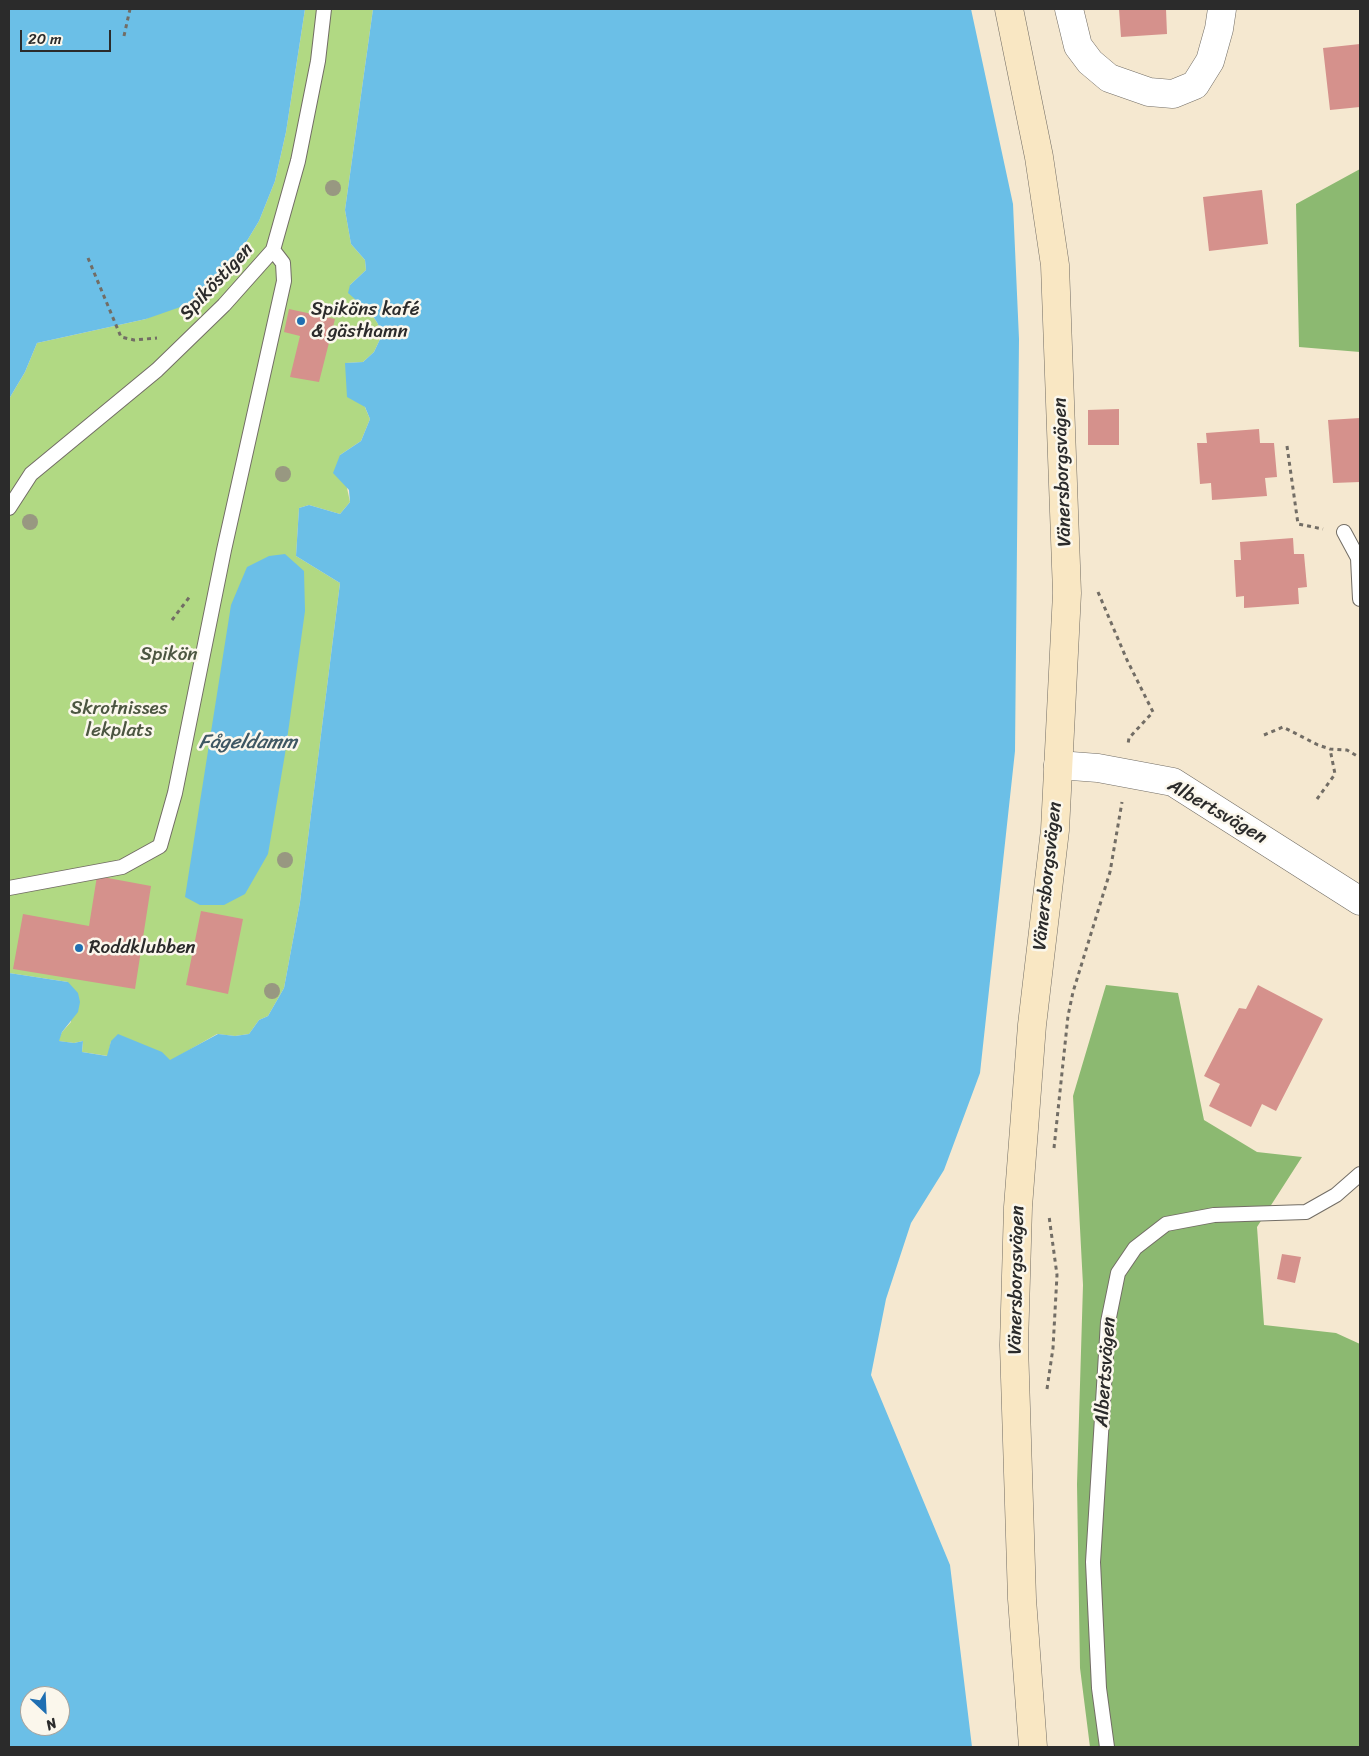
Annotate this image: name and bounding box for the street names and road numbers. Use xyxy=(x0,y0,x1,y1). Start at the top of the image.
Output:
street label: Spiköstigen xyxy=(175,239,259,325)
street label: Vänersborgsvägen xyxy=(1049,397,1077,547)
street label: Albertsvägen xyxy=(1163,774,1271,850)
street label: Vänersborgsvägen xyxy=(1029,801,1067,951)
street label: Vänersborgsvägen xyxy=(1004,1205,1030,1355)
street label: Albertsvägen xyxy=(1091,1316,1121,1428)

